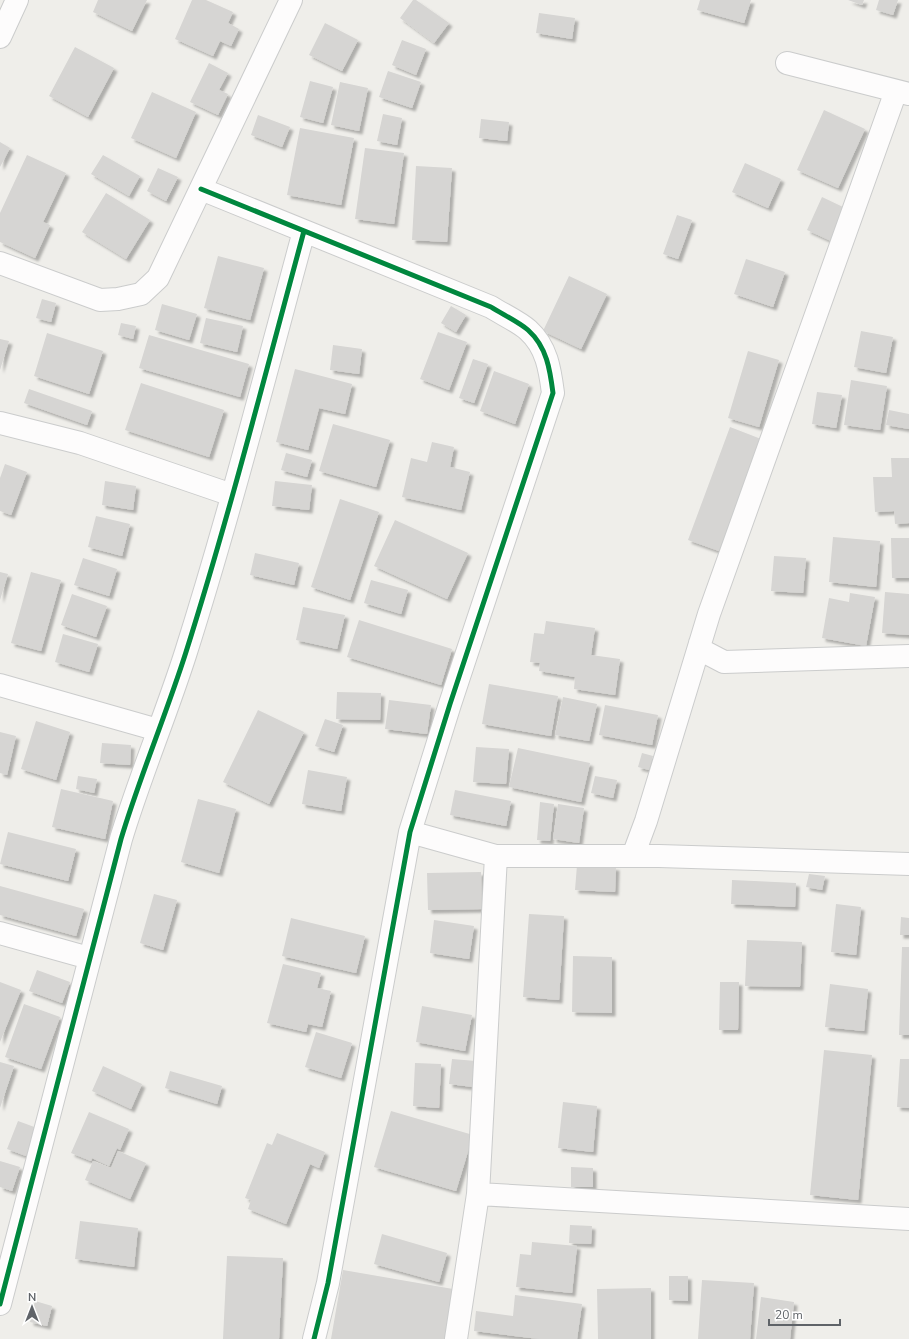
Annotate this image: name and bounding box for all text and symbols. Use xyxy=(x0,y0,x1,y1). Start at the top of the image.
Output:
north arrow xyxy=(12,1287,52,1327)
text: N xyxy=(28,1290,36,1305)
scale bar xyxy=(769,1301,840,1327)
text: 20 m xyxy=(775,1307,803,1323)

